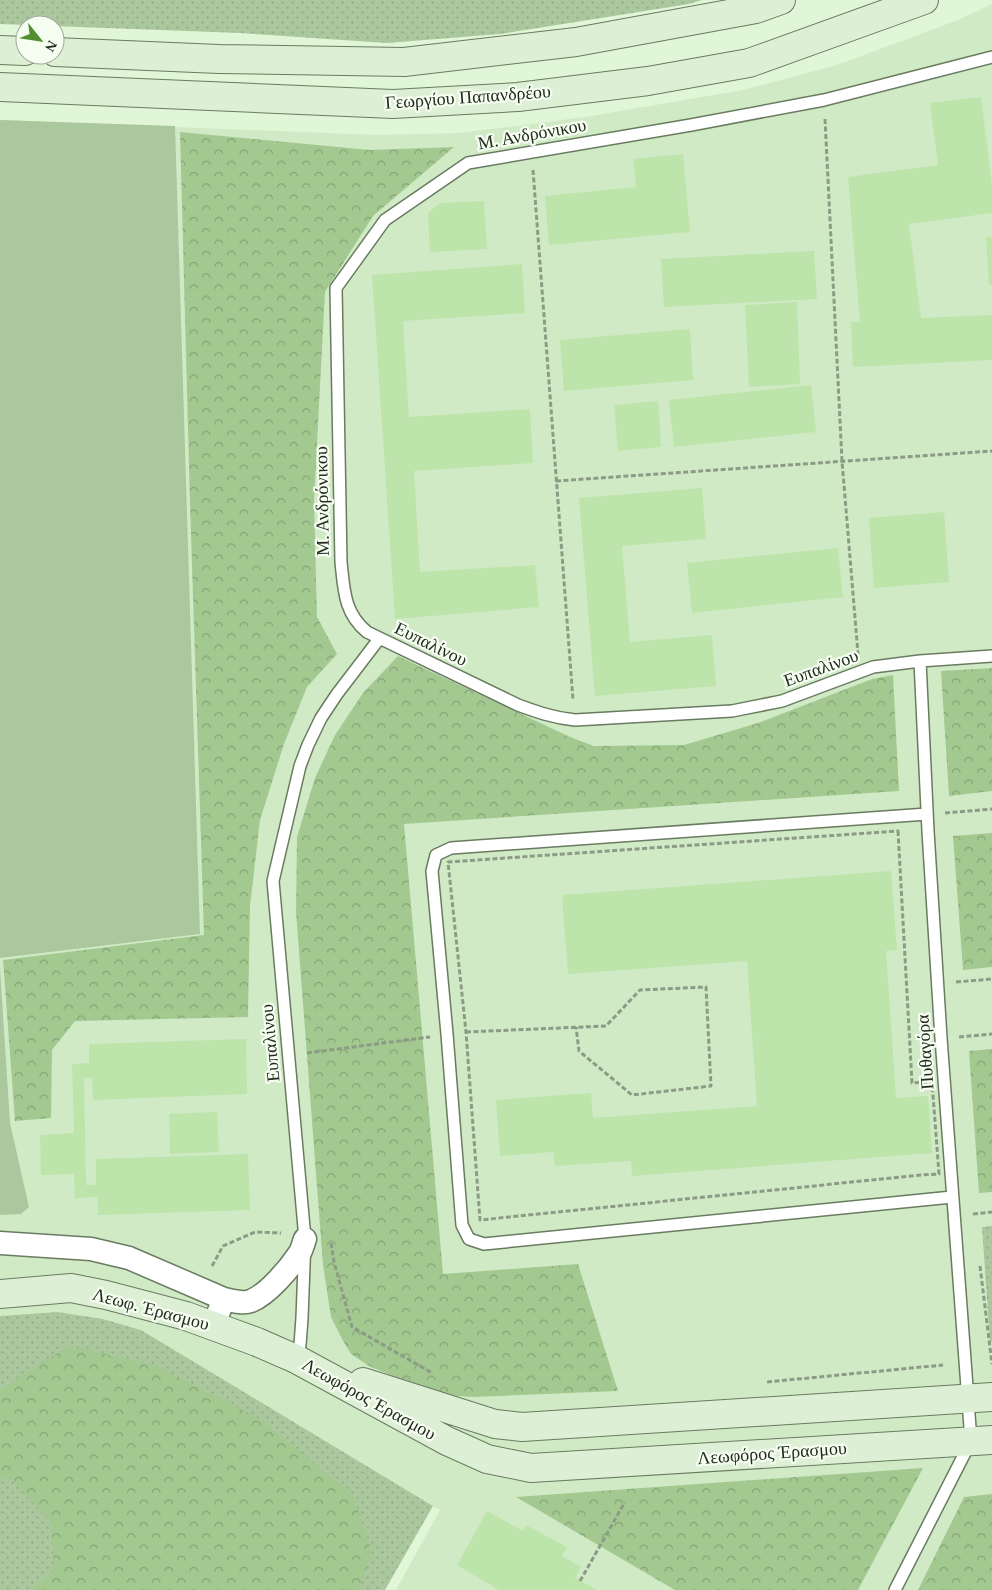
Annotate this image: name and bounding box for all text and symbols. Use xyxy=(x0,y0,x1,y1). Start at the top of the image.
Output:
north arrow xyxy=(15,15,65,65)
text: N xyxy=(42,38,60,54)
street label: Γεωργίου Παπανδρέου xyxy=(384,81,552,113)
street label: Μ. Ανδρόνικου xyxy=(476,115,588,153)
street label: Μ. Ανδρόνικου xyxy=(311,446,333,556)
street label: Ευπαλίνου xyxy=(392,618,471,670)
street label: Ευπαλίνου xyxy=(781,645,861,691)
street label: Ευπαλίνου xyxy=(257,1003,283,1083)
street label: Πυθαγόρα xyxy=(912,1013,938,1090)
street label: Λεωφ. Έρασμου xyxy=(90,1284,212,1334)
street label: Λεωφόρος Έρασμου xyxy=(299,1354,439,1444)
street label: Λεωφόρος Έρασμου xyxy=(697,1438,847,1468)

